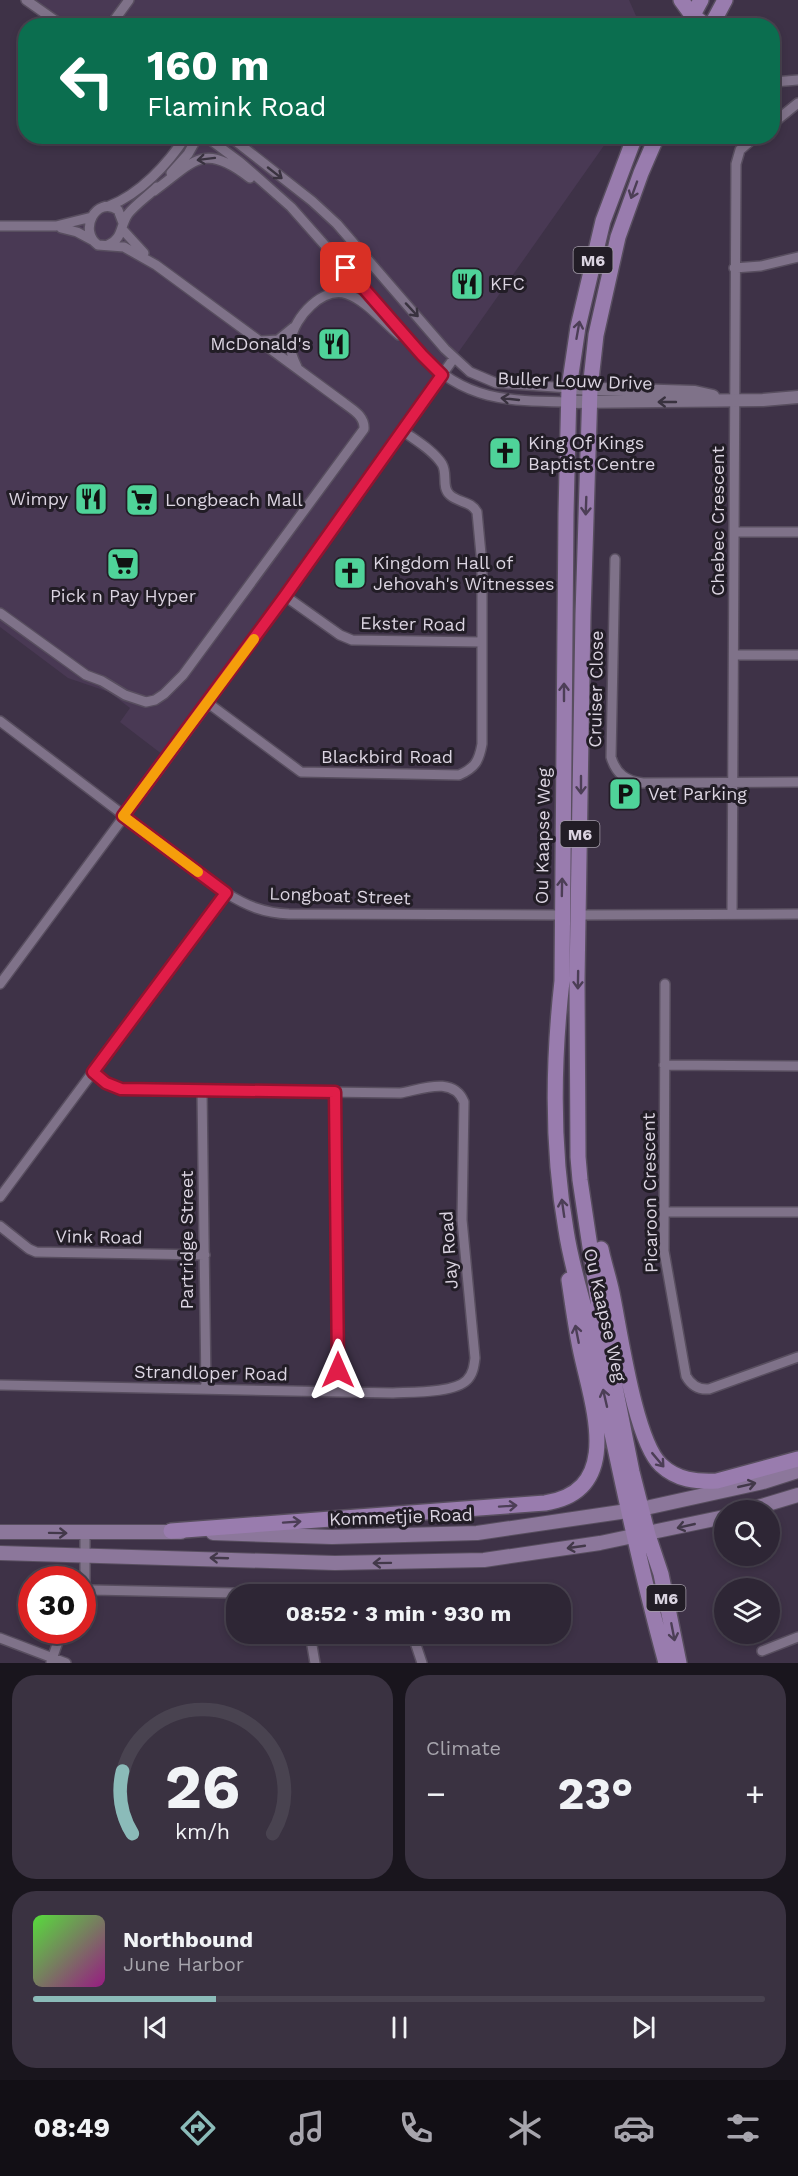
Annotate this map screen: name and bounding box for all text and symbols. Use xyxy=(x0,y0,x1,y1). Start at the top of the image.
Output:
text: 160 m xyxy=(147,41,270,90)
icon: left xyxy=(48,42,126,120)
text: Flamink Road xyxy=(147,91,326,123)
one-way arrow xyxy=(197,154,216,165)
one-way arrow xyxy=(267,166,283,179)
one-way arrow xyxy=(628,181,639,199)
pin xyxy=(320,242,371,293)
road number: M6 xyxy=(574,247,612,273)
icon: arrive xyxy=(329,251,362,284)
restaurant icon: KFC xyxy=(449,266,485,302)
place label: KFC xyxy=(490,273,525,294)
one-way arrow xyxy=(405,303,419,318)
one-way arrow xyxy=(572,321,583,340)
restaurant icon: McDonald's xyxy=(316,326,352,362)
place label: McDonald's xyxy=(210,333,311,354)
street label: Buller Louw Drive xyxy=(497,367,653,394)
one-way arrow xyxy=(501,393,521,404)
one-way arrow xyxy=(657,396,677,408)
place label: King Of Kings Baptist Centre xyxy=(528,432,655,474)
church icon: King Of Kings Baptist Centre xyxy=(487,435,523,471)
street label: Chebec Crescent xyxy=(707,446,728,596)
restaurant icon: Wimpy xyxy=(73,481,109,517)
supermarket icon: Longbeach Mall xyxy=(124,482,160,518)
place label: Wimpy xyxy=(8,488,69,509)
place label: Longbeach Mall xyxy=(165,489,303,510)
one-way arrow xyxy=(580,495,591,515)
supermarket icon: Pick n Pay Hyper xyxy=(105,546,141,582)
place label: Kingdom Hall of Jehovah's Witnesses xyxy=(373,552,555,594)
church icon: Kingdom Hall of Jehovah's Witnesses xyxy=(332,555,368,591)
place label: Pick n Pay Hyper xyxy=(50,585,196,606)
street label: Ekster Road xyxy=(360,612,466,635)
street label: Cruiser Close xyxy=(584,630,607,748)
one-way arrow xyxy=(558,683,570,703)
street label: Blackbird Road xyxy=(321,746,453,767)
street label: Ou Kaapse Weg xyxy=(531,767,554,904)
one-way arrow xyxy=(575,774,586,794)
parking icon: Vet Parking xyxy=(607,776,643,812)
place label: Vet Parking xyxy=(648,783,747,804)
road number: M6 xyxy=(560,821,600,847)
one-way arrow xyxy=(556,878,568,898)
street label: Longboat Street xyxy=(269,883,412,908)
one-way arrow xyxy=(572,969,583,989)
street label: Picaroon Crescent xyxy=(638,1112,661,1273)
street label: Partridge Street xyxy=(176,1170,197,1310)
one-way arrow xyxy=(557,1198,568,1218)
street label: Jay Road xyxy=(435,1210,462,1290)
street label: Vink Road xyxy=(55,1225,143,1248)
street label: Ou Kaapse Weg xyxy=(580,1246,631,1384)
one-way arrow xyxy=(571,1325,582,1345)
position arrow xyxy=(306,1338,370,1402)
street label: Strandloper Road xyxy=(134,1361,288,1384)
one-way arrow xyxy=(598,1389,610,1408)
one-way arrow xyxy=(651,1452,664,1468)
one-way arrow xyxy=(737,1479,756,1491)
one-way arrow xyxy=(497,1500,517,1511)
map controls xyxy=(714,1500,780,1644)
button: search xyxy=(714,1500,780,1566)
street label: Kommetjie Road xyxy=(329,1503,473,1530)
one-way arrow xyxy=(282,1516,302,1527)
one-way arrow xyxy=(677,1521,696,1532)
one-way arrow xyxy=(48,1527,68,1539)
one-way arrow xyxy=(567,1541,587,1552)
one-way arrow xyxy=(210,1553,230,1564)
one-way arrow xyxy=(373,1557,393,1568)
speed limit sign: 30 xyxy=(18,1566,96,1644)
button: layers xyxy=(714,1578,780,1644)
road number: M6 xyxy=(646,1585,686,1611)
text: 08:52 · 3 min · 930 m xyxy=(286,1601,511,1626)
one-way arrow xyxy=(668,1621,679,1641)
text: Climate xyxy=(426,1736,501,1760)
text: 26 xyxy=(165,1750,240,1823)
text: 23° xyxy=(558,1767,633,1820)
text: − xyxy=(426,1774,446,1813)
text: + xyxy=(745,1774,765,1813)
text: km/h xyxy=(175,1819,230,1844)
text: Northbound xyxy=(123,1927,253,1952)
text: June Harbor xyxy=(123,1952,244,1976)
icon: previous xyxy=(139,2011,172,2044)
icon: pause xyxy=(383,2011,416,2044)
icon: next xyxy=(627,2011,660,2044)
icon: directions xyxy=(177,2107,219,2149)
icon: music xyxy=(286,2107,328,2149)
icon: phone xyxy=(395,2107,437,2149)
icon: climate xyxy=(504,2107,546,2149)
icon: car xyxy=(613,2107,655,2149)
icon: filters xyxy=(722,2107,764,2149)
text: 08:49 xyxy=(34,2112,110,2144)

